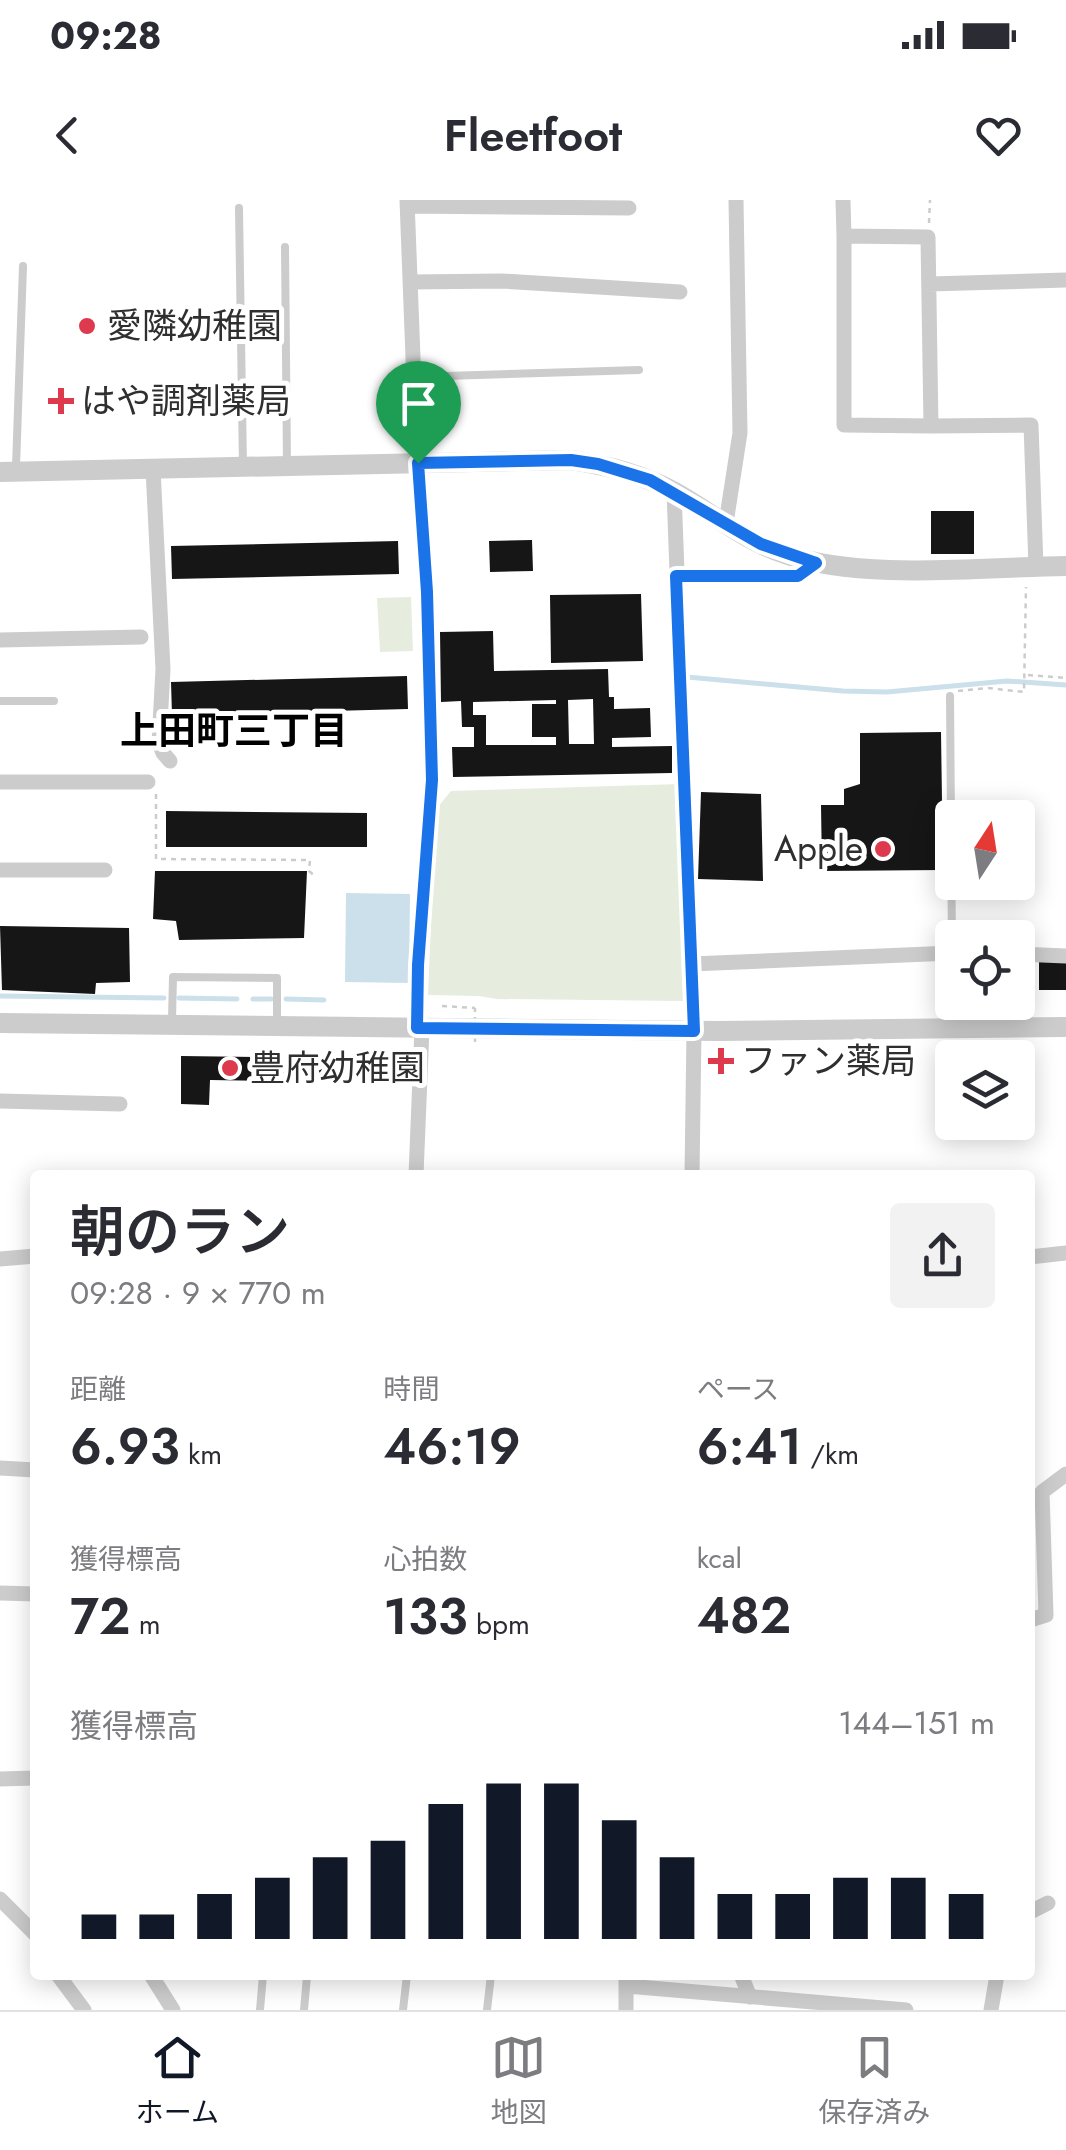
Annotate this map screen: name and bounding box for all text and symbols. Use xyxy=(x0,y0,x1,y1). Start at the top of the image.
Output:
text: 09:28 xyxy=(50,8,162,63)
text: Fleetfoot xyxy=(444,103,622,168)
icon: back xyxy=(40,108,95,163)
icon: heart xyxy=(971,108,1026,163)
place label: 愛隣幼稚園 xyxy=(107,301,282,351)
marker: 愛隣幼稚園 xyxy=(76,315,98,337)
pin xyxy=(376,361,461,464)
place label: はや調剤薬局 xyxy=(81,376,291,426)
icon: arrive xyxy=(391,376,446,431)
marker: はや調剤薬局 xyxy=(50,390,72,412)
district label: 上田町三丁目 xyxy=(120,703,348,758)
north arrow xyxy=(935,800,1035,900)
map controls xyxy=(935,800,1035,1140)
place label: Apple xyxy=(774,824,863,874)
marker: Apple xyxy=(872,838,894,860)
button: locate xyxy=(935,920,1035,1020)
place label: ファン薬局 xyxy=(741,1036,916,1086)
button: layers xyxy=(935,1040,1035,1140)
place label: 豊府幼稚園 xyxy=(250,1043,425,1093)
marker: ファン薬局 xyxy=(710,1050,732,1072)
marker: 豊府幼稚園 xyxy=(219,1057,241,1079)
text: 朝のラン xyxy=(70,1192,290,1272)
button: share xyxy=(890,1203,995,1308)
text: 09:28 · 9 × 770 m xyxy=(70,1270,326,1316)
text: 距離 xyxy=(70,1369,126,1410)
text: 時間 xyxy=(383,1369,439,1410)
text: ペース xyxy=(697,1369,779,1410)
text: 6.93 xyxy=(70,1410,180,1483)
text: 46:19 xyxy=(383,1410,521,1483)
text: 6:41 xyxy=(697,1410,802,1483)
text: km xyxy=(180,1434,222,1475)
text: /km xyxy=(802,1434,859,1475)
text: kcal xyxy=(697,1538,742,1579)
text: 獲得標高 xyxy=(70,1539,182,1580)
text: 心拍数 xyxy=(383,1539,467,1580)
text: 482 xyxy=(697,1579,791,1652)
text: 72 xyxy=(70,1580,130,1653)
text: 133 xyxy=(383,1580,468,1653)
text: m xyxy=(130,1604,161,1645)
text: bpm xyxy=(468,1604,530,1645)
text: 144–151 m xyxy=(838,1700,995,1746)
text: 獲得標高 xyxy=(70,1703,198,1749)
tab: ホーム xyxy=(136,2030,219,2133)
tab: 地図 xyxy=(491,2030,547,2133)
tab: 保存済み xyxy=(818,2030,930,2133)

